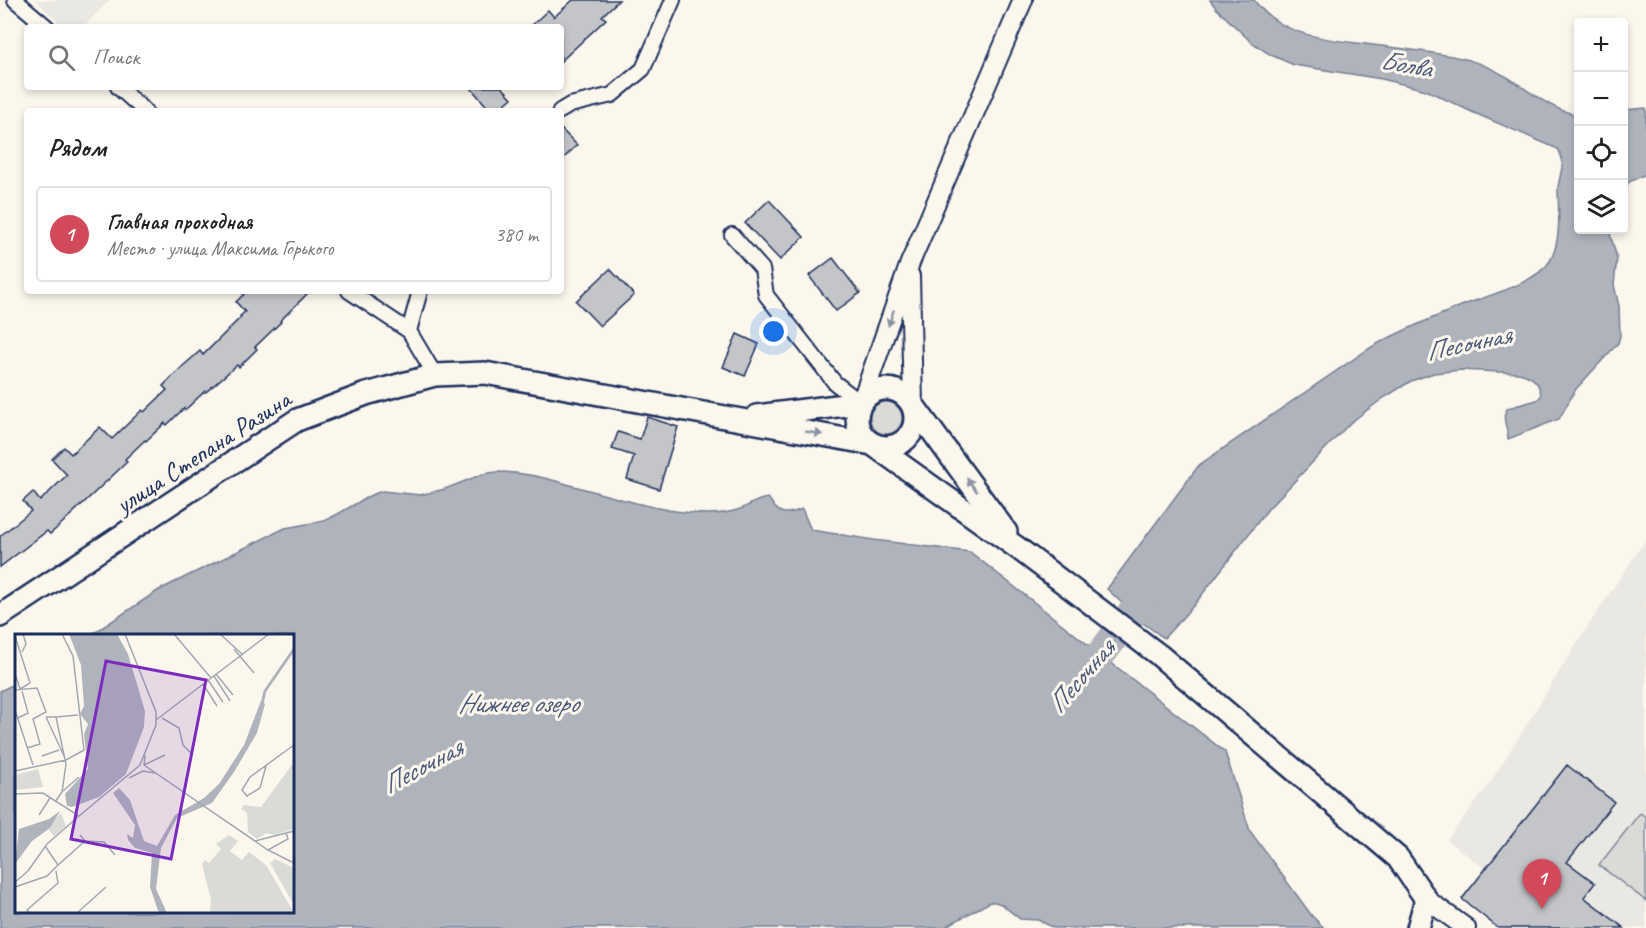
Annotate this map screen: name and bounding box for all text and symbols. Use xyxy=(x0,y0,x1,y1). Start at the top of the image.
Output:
map controls xyxy=(1574,18,1628,234)
button: + xyxy=(1574,18,1628,72)
search box xyxy=(24,24,564,90)
icon: search xyxy=(45,41,78,74)
text: Поиск xyxy=(93,43,139,71)
water label: Болва xyxy=(1378,43,1436,86)
button: − xyxy=(1574,72,1628,126)
button: locate xyxy=(1574,126,1628,180)
text: Рядом xyxy=(48,131,106,164)
button: layers xyxy=(1574,180,1628,234)
text: Главная проходная xyxy=(107,208,252,236)
text: 1 xyxy=(65,222,74,247)
text: 380 m xyxy=(495,222,538,247)
text: Место · улица Максима Горького xyxy=(107,236,333,261)
one-way arrow xyxy=(885,309,895,327)
your location xyxy=(759,317,788,346)
water label: Песочная xyxy=(1422,317,1517,369)
street label: улица Степана Разина xyxy=(108,382,299,522)
one-way arrow xyxy=(805,429,824,438)
one-way arrow xyxy=(966,478,978,494)
water label: Песочная xyxy=(1040,630,1124,720)
inset map xyxy=(15,634,294,913)
water label: Нижнее озеро xyxy=(458,686,581,720)
water label: Песочная xyxy=(376,729,471,801)
pin: 1 xyxy=(1522,860,1562,909)

